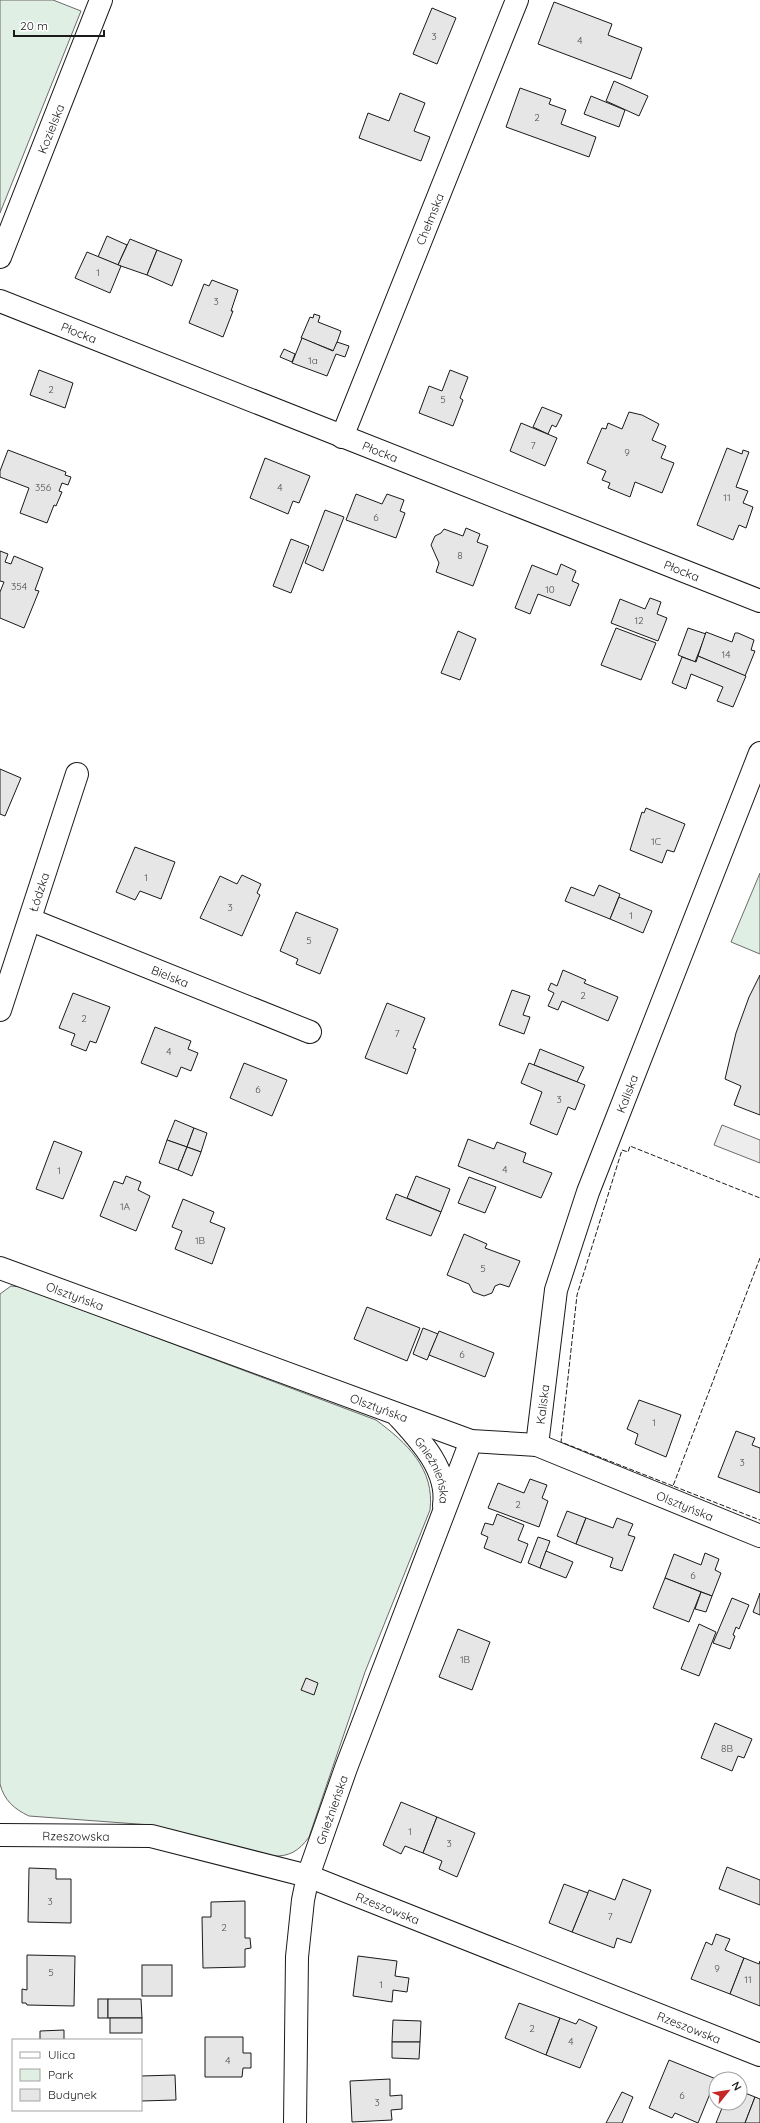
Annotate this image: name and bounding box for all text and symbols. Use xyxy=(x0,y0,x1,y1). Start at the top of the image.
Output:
scale bar xyxy=(14,12,104,38)
text: 20 m xyxy=(20,18,48,33)
house number: 3 xyxy=(431,30,437,43)
house number: 4 xyxy=(577,34,583,47)
street label: Kozielska xyxy=(34,102,67,156)
house number: 2 xyxy=(534,111,540,124)
street label: Chełmska xyxy=(412,191,446,247)
house number: 1 xyxy=(96,266,100,279)
house number: 3 xyxy=(213,295,219,308)
street label: Płocka xyxy=(59,318,99,346)
house number: 1a xyxy=(308,354,318,367)
house number: 2 xyxy=(48,383,54,396)
house number: 5 xyxy=(440,393,446,406)
street label: Płocka xyxy=(360,437,400,465)
house number: 7 xyxy=(530,439,536,452)
house number: 9 xyxy=(624,446,630,459)
house number: 356 xyxy=(35,481,52,494)
house number: 4 xyxy=(277,481,283,494)
house number: 11 xyxy=(723,491,731,504)
house number: 6 xyxy=(373,511,379,524)
house number: 8 xyxy=(457,549,463,562)
street label: Płocka xyxy=(662,556,702,584)
house number: 354 xyxy=(11,580,27,593)
house number: 10 xyxy=(545,583,555,596)
house number: 12 xyxy=(634,614,644,627)
house number: 14 xyxy=(722,648,730,661)
house number: 1C xyxy=(651,835,662,848)
street label: Łódzka xyxy=(25,870,52,914)
house number: 1 xyxy=(144,871,148,884)
house number: 3 xyxy=(227,901,233,914)
house number: 1 xyxy=(629,909,633,922)
house number: 5 xyxy=(306,934,312,947)
street label: Bielska xyxy=(149,962,191,990)
house number: 2 xyxy=(580,989,586,1002)
house number: 2 xyxy=(81,1012,87,1025)
house number: 7 xyxy=(394,1027,400,1040)
house number: 4 xyxy=(166,1045,172,1058)
street label: Kaliska xyxy=(612,1072,641,1115)
house number: 6 xyxy=(255,1083,261,1096)
house number: 3 xyxy=(556,1093,562,1106)
house number: 4 xyxy=(502,1163,508,1176)
house number: 1 xyxy=(57,1164,61,1177)
house number: 1A xyxy=(120,1200,131,1213)
house number: 1B xyxy=(195,1234,206,1247)
house number: 5 xyxy=(480,1262,486,1275)
street label: Olsztyńska xyxy=(44,1278,106,1313)
house number: 6 xyxy=(459,1348,465,1361)
street label: Kaliska xyxy=(532,1384,552,1425)
street label: Olsztyńska xyxy=(348,1390,410,1425)
house number: 1 xyxy=(652,1416,656,1429)
street label: Gnieźnieńska xyxy=(412,1433,452,1504)
house number: 3 xyxy=(739,1456,745,1469)
street label: Olsztyńska xyxy=(654,1487,716,1524)
house number: 2 xyxy=(515,1498,521,1511)
house number: 6 xyxy=(690,1569,696,1582)
house number: 1B xyxy=(460,1653,471,1666)
house number: 8B xyxy=(721,1742,733,1755)
street label: Gnieźnieńska xyxy=(312,1773,350,1847)
house number: 1 xyxy=(408,1825,412,1838)
street label: Rzeszowska xyxy=(42,1828,110,1843)
house number: 3 xyxy=(446,1837,452,1850)
street label: Rzeszowska xyxy=(354,1888,422,1927)
house number: 3 xyxy=(47,1895,53,1908)
house number: 7 xyxy=(607,1910,613,1923)
house number: 2 xyxy=(221,1921,227,1934)
house number: 9 xyxy=(714,1962,720,1975)
house number: 5 xyxy=(48,1966,54,1979)
house number: 11 xyxy=(744,1973,752,1986)
house number: 1 xyxy=(379,1978,383,1991)
street label: Rzeszowska xyxy=(655,2008,723,2046)
house number: 2 xyxy=(529,2022,535,2035)
house number: 4 xyxy=(568,2035,574,2048)
legend xyxy=(12,2039,142,2111)
text: Ulica xyxy=(48,2047,75,2062)
house number: 4 xyxy=(225,2054,231,2067)
text: Park xyxy=(48,2067,73,2082)
north arrow xyxy=(708,2071,748,2111)
text: N xyxy=(729,2079,745,2093)
text: Budynek xyxy=(48,2087,97,2102)
house number: 6 xyxy=(679,2089,685,2102)
house number: 3 xyxy=(374,2096,380,2109)

